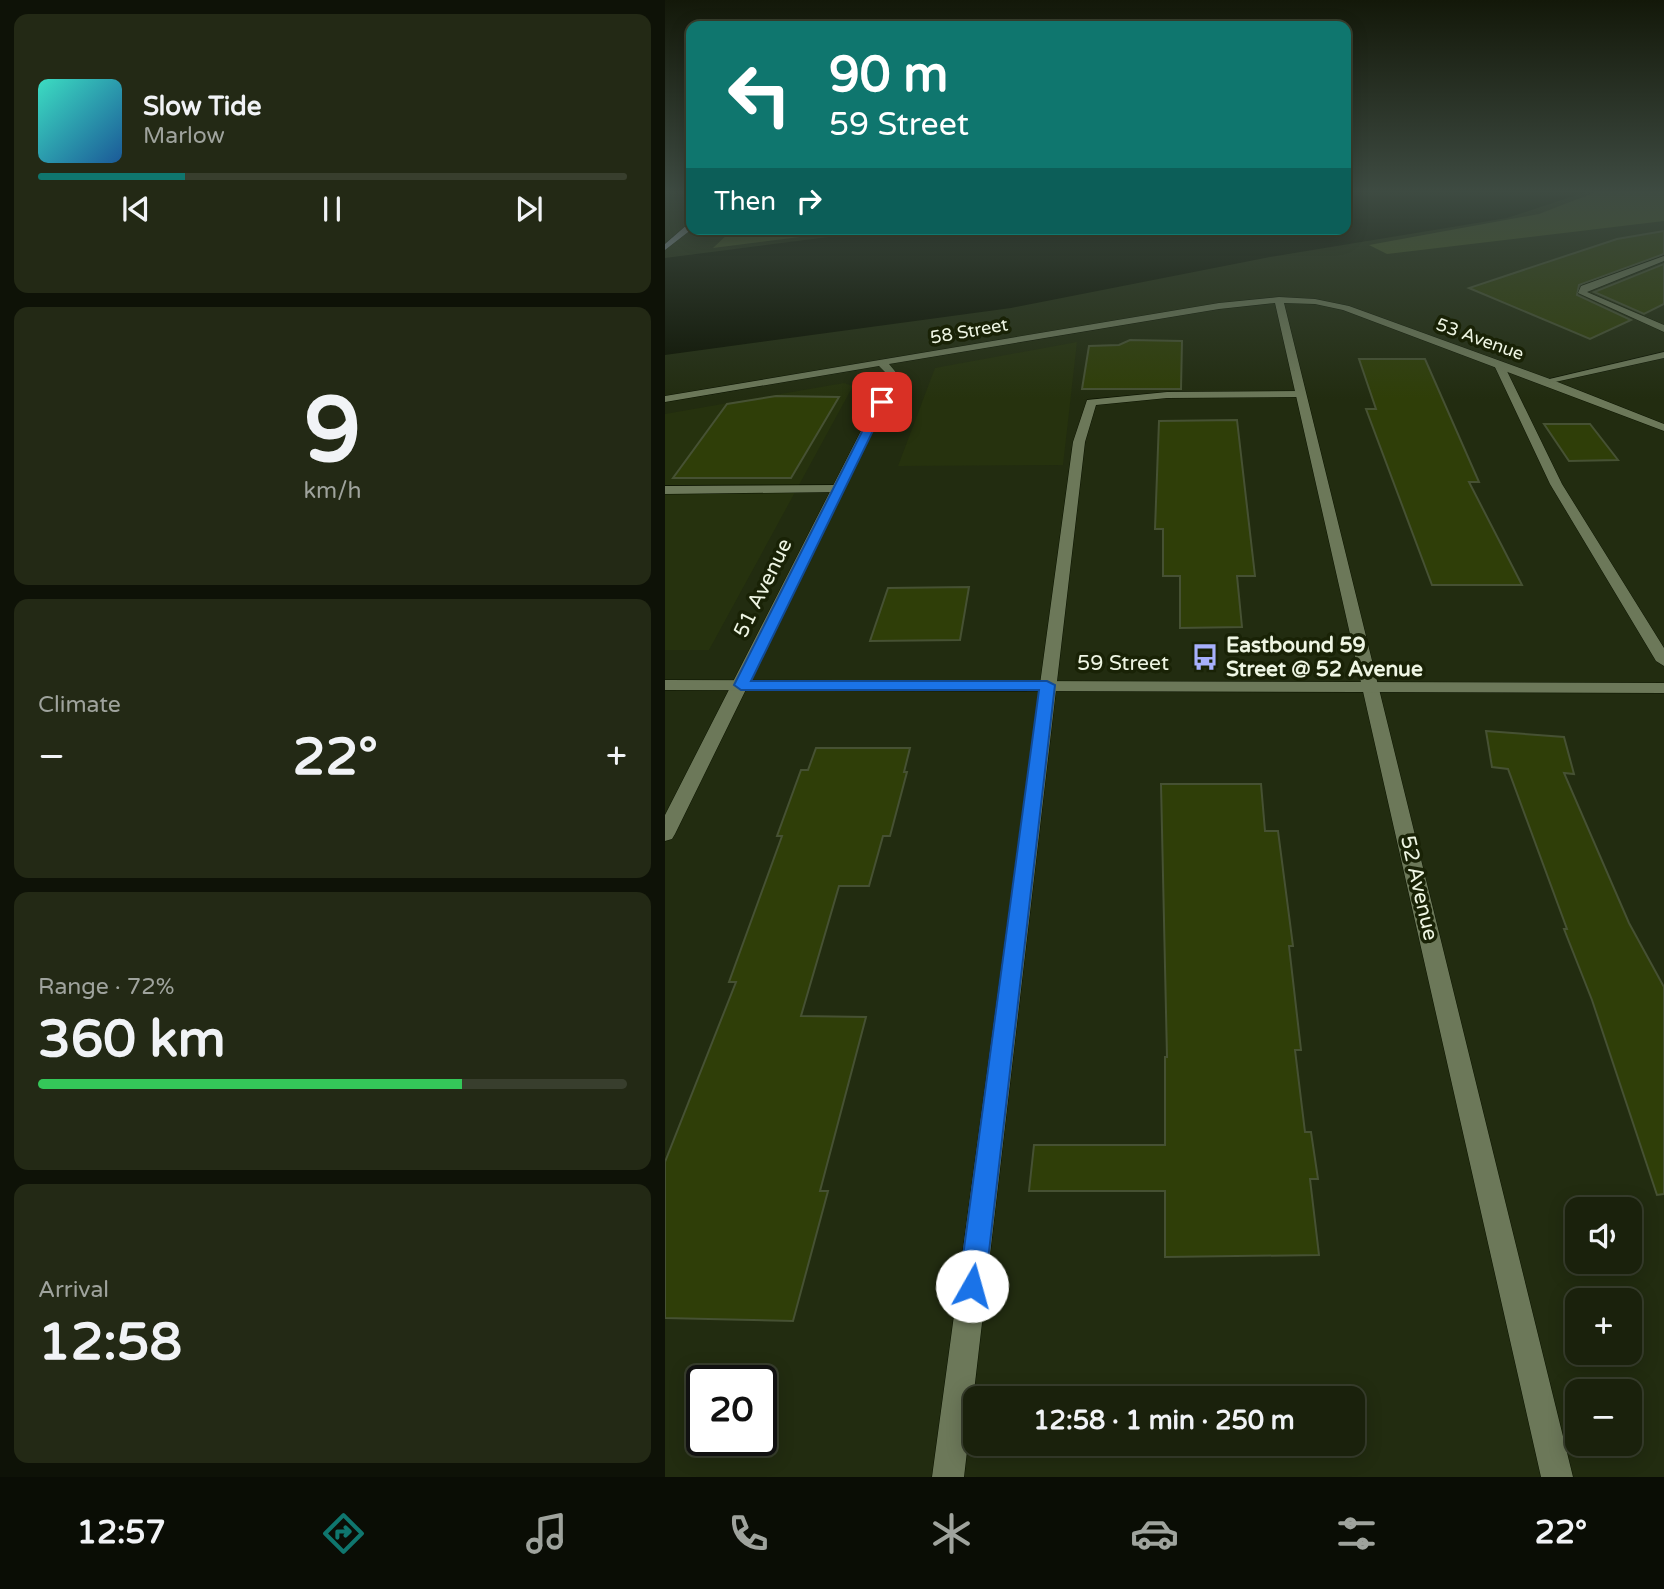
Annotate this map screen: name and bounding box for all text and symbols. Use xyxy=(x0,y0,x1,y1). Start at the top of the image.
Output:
text: 90 m xyxy=(829,46,948,105)
icon: left xyxy=(714,49,805,140)
text: Slow Tide xyxy=(143,91,261,122)
text: 59 Street xyxy=(829,106,969,144)
text: Marlow xyxy=(143,122,225,150)
icon: right xyxy=(790,182,828,220)
text: Then xyxy=(714,186,776,217)
icon: previous xyxy=(117,190,155,228)
icon: pause xyxy=(313,190,351,228)
icon: next xyxy=(510,190,548,228)
street label: 58 Street xyxy=(928,313,1010,349)
street label: 53 Avenue xyxy=(1433,313,1527,365)
pin xyxy=(852,372,912,432)
text: 9 xyxy=(304,376,361,486)
icon: arrive xyxy=(863,383,901,421)
text: km/h xyxy=(304,477,361,505)
street label: 51 Avenue xyxy=(728,534,798,642)
place label: Eastbound 59 Street @ 52 Avenue xyxy=(1226,633,1423,682)
bus stop icon: Eastbound 59 Street @ 52 Avenue xyxy=(1190,642,1220,672)
street label: 59 Street xyxy=(1077,651,1169,676)
text: Climate xyxy=(38,691,121,719)
text: 22° xyxy=(293,726,378,789)
text: − xyxy=(38,734,65,780)
text: + xyxy=(606,734,627,780)
street label: 52 Avenue xyxy=(1395,833,1443,943)
text: Range · 72% xyxy=(38,973,174,1001)
text: 360 km xyxy=(38,1008,226,1071)
map controls xyxy=(1565,1197,1642,1456)
button: sound xyxy=(1565,1197,1642,1274)
position arrow xyxy=(935,1249,1009,1323)
text: Arrival xyxy=(38,1276,109,1304)
button: + xyxy=(1565,1288,1642,1365)
text: 12:58 xyxy=(38,1311,182,1374)
speed limit sign: 20 xyxy=(686,1365,777,1456)
button: − xyxy=(1565,1379,1642,1456)
text: 12:58 · 1 min · 250 m xyxy=(1033,1405,1295,1436)
icon: directions xyxy=(319,1509,368,1558)
icon: music xyxy=(522,1509,571,1558)
icon: phone xyxy=(724,1509,773,1558)
icon: climate xyxy=(927,1509,976,1558)
icon: car xyxy=(1130,1509,1179,1558)
icon: filters xyxy=(1332,1509,1381,1558)
text: 12:57 xyxy=(77,1514,166,1552)
text: 22° xyxy=(1535,1514,1587,1552)

